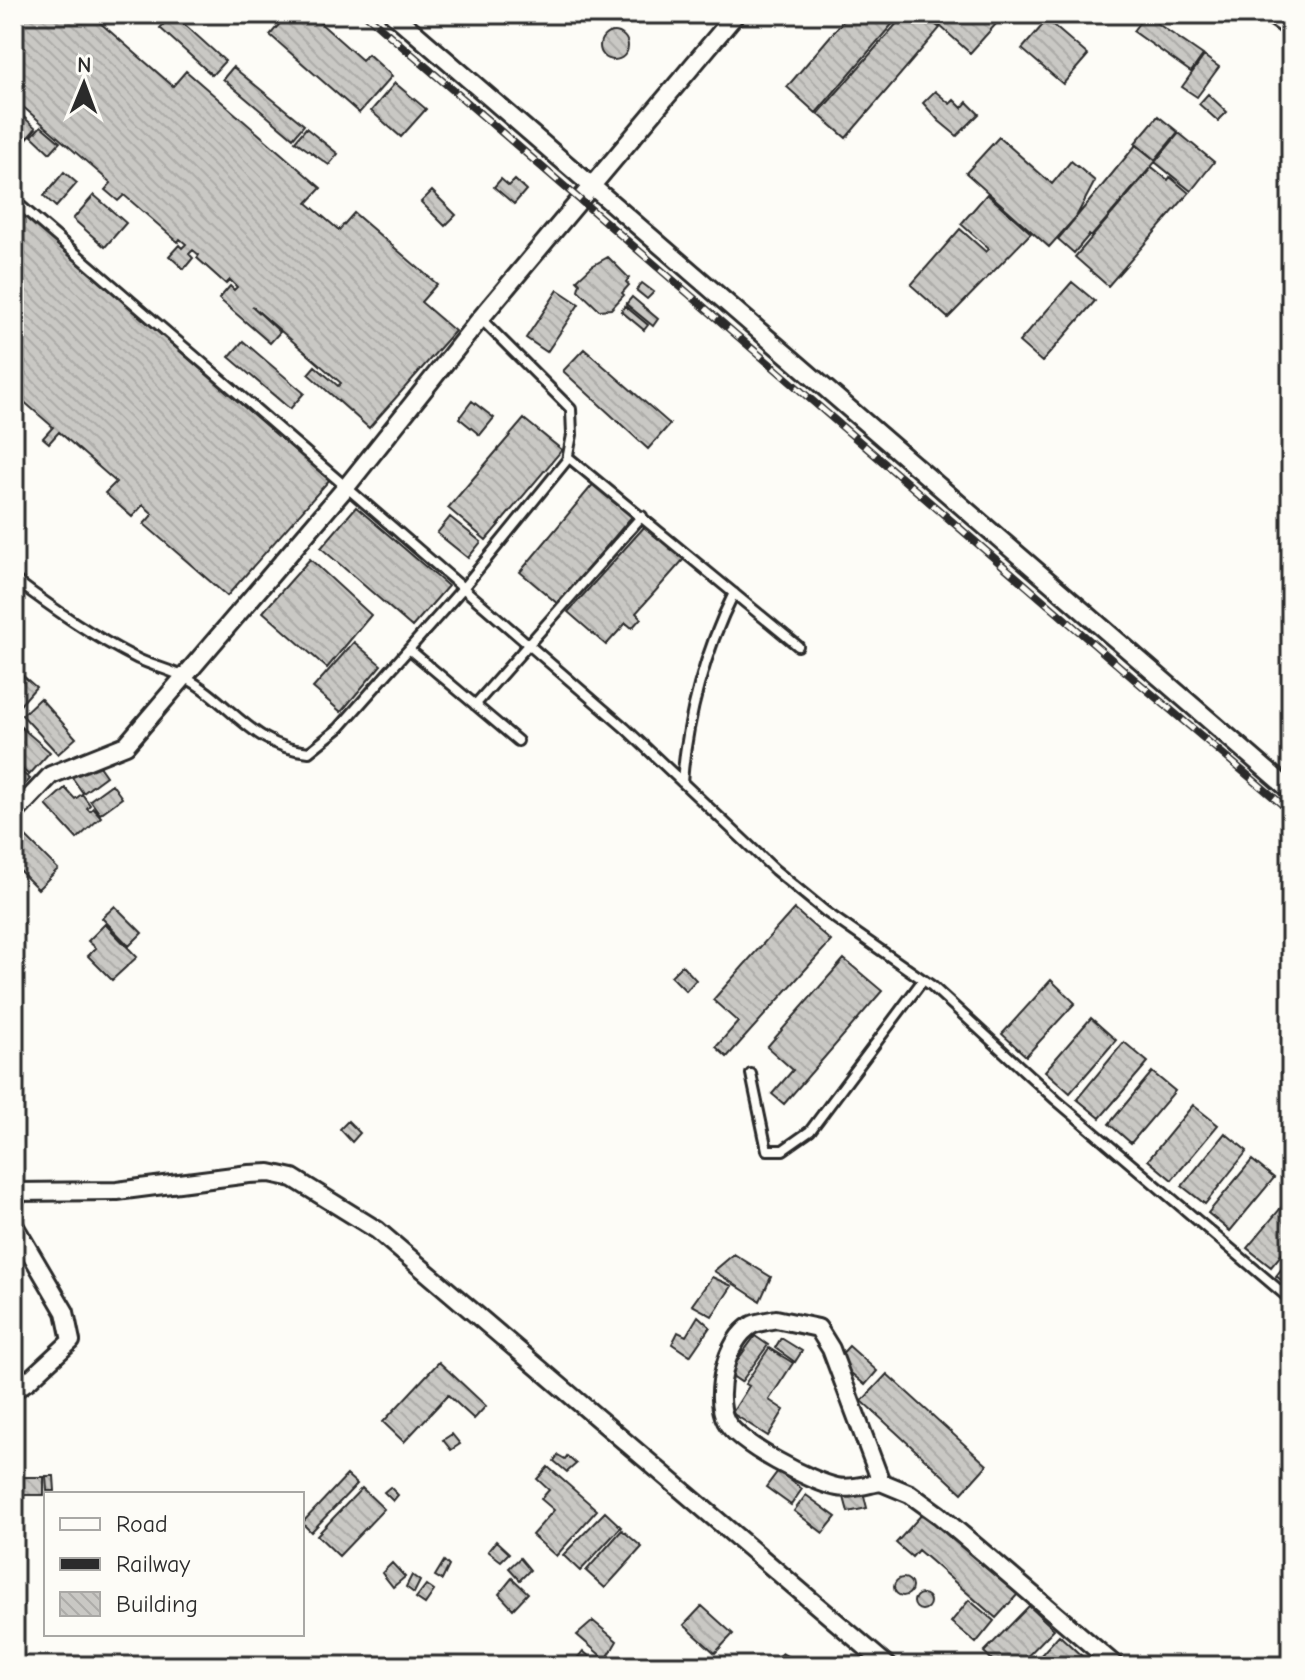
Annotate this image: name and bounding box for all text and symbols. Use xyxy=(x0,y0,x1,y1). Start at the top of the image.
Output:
north arrow xyxy=(44,44,124,124)
text: N xyxy=(77,52,92,78)
legend xyxy=(44,1492,304,1636)
text: Road xyxy=(116,1510,168,1538)
text: Railway xyxy=(116,1550,190,1578)
text: Building xyxy=(116,1590,198,1618)

